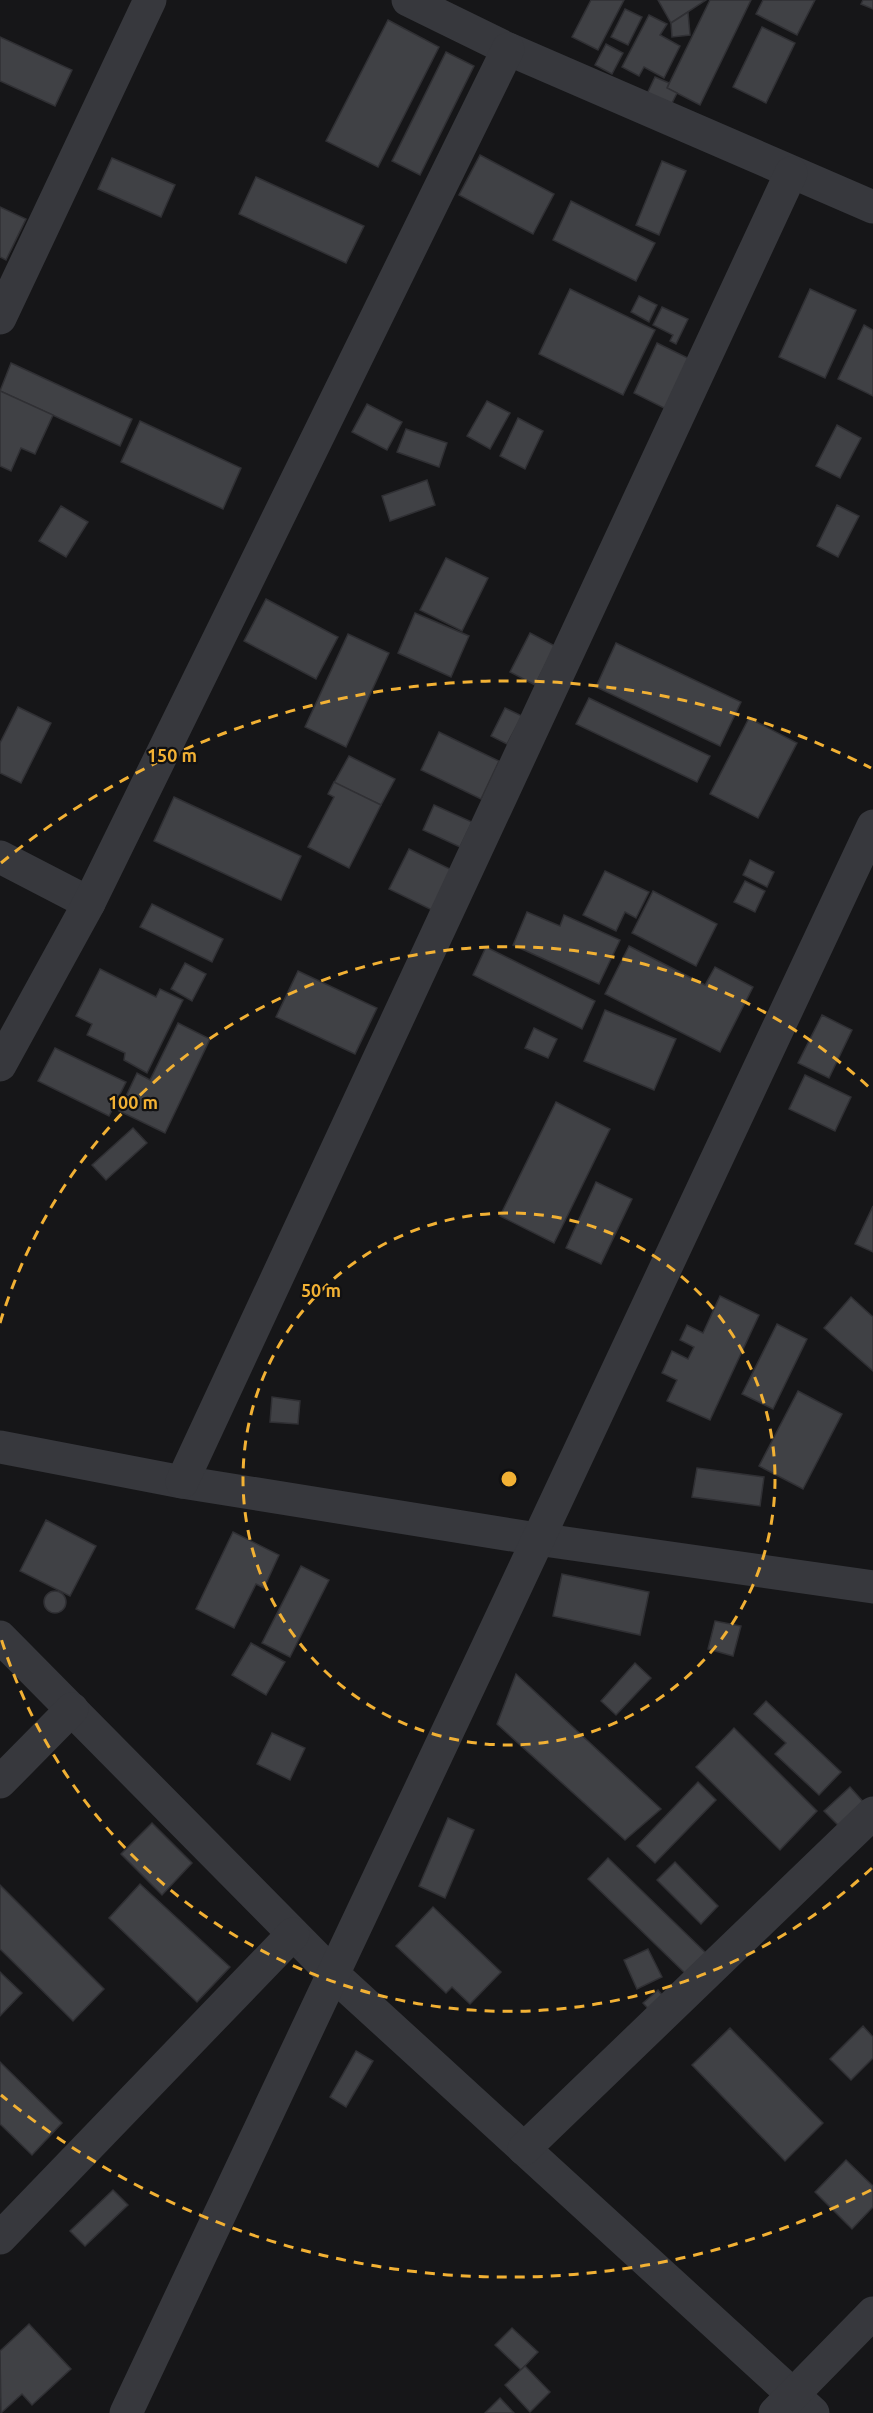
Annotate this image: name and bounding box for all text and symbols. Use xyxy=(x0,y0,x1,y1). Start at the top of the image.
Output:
text: 150 m xyxy=(147,745,197,765)
text: 100 m xyxy=(108,1092,158,1112)
text: 50 m xyxy=(301,1280,341,1300)
centre of rings xyxy=(499,1469,519,1489)

